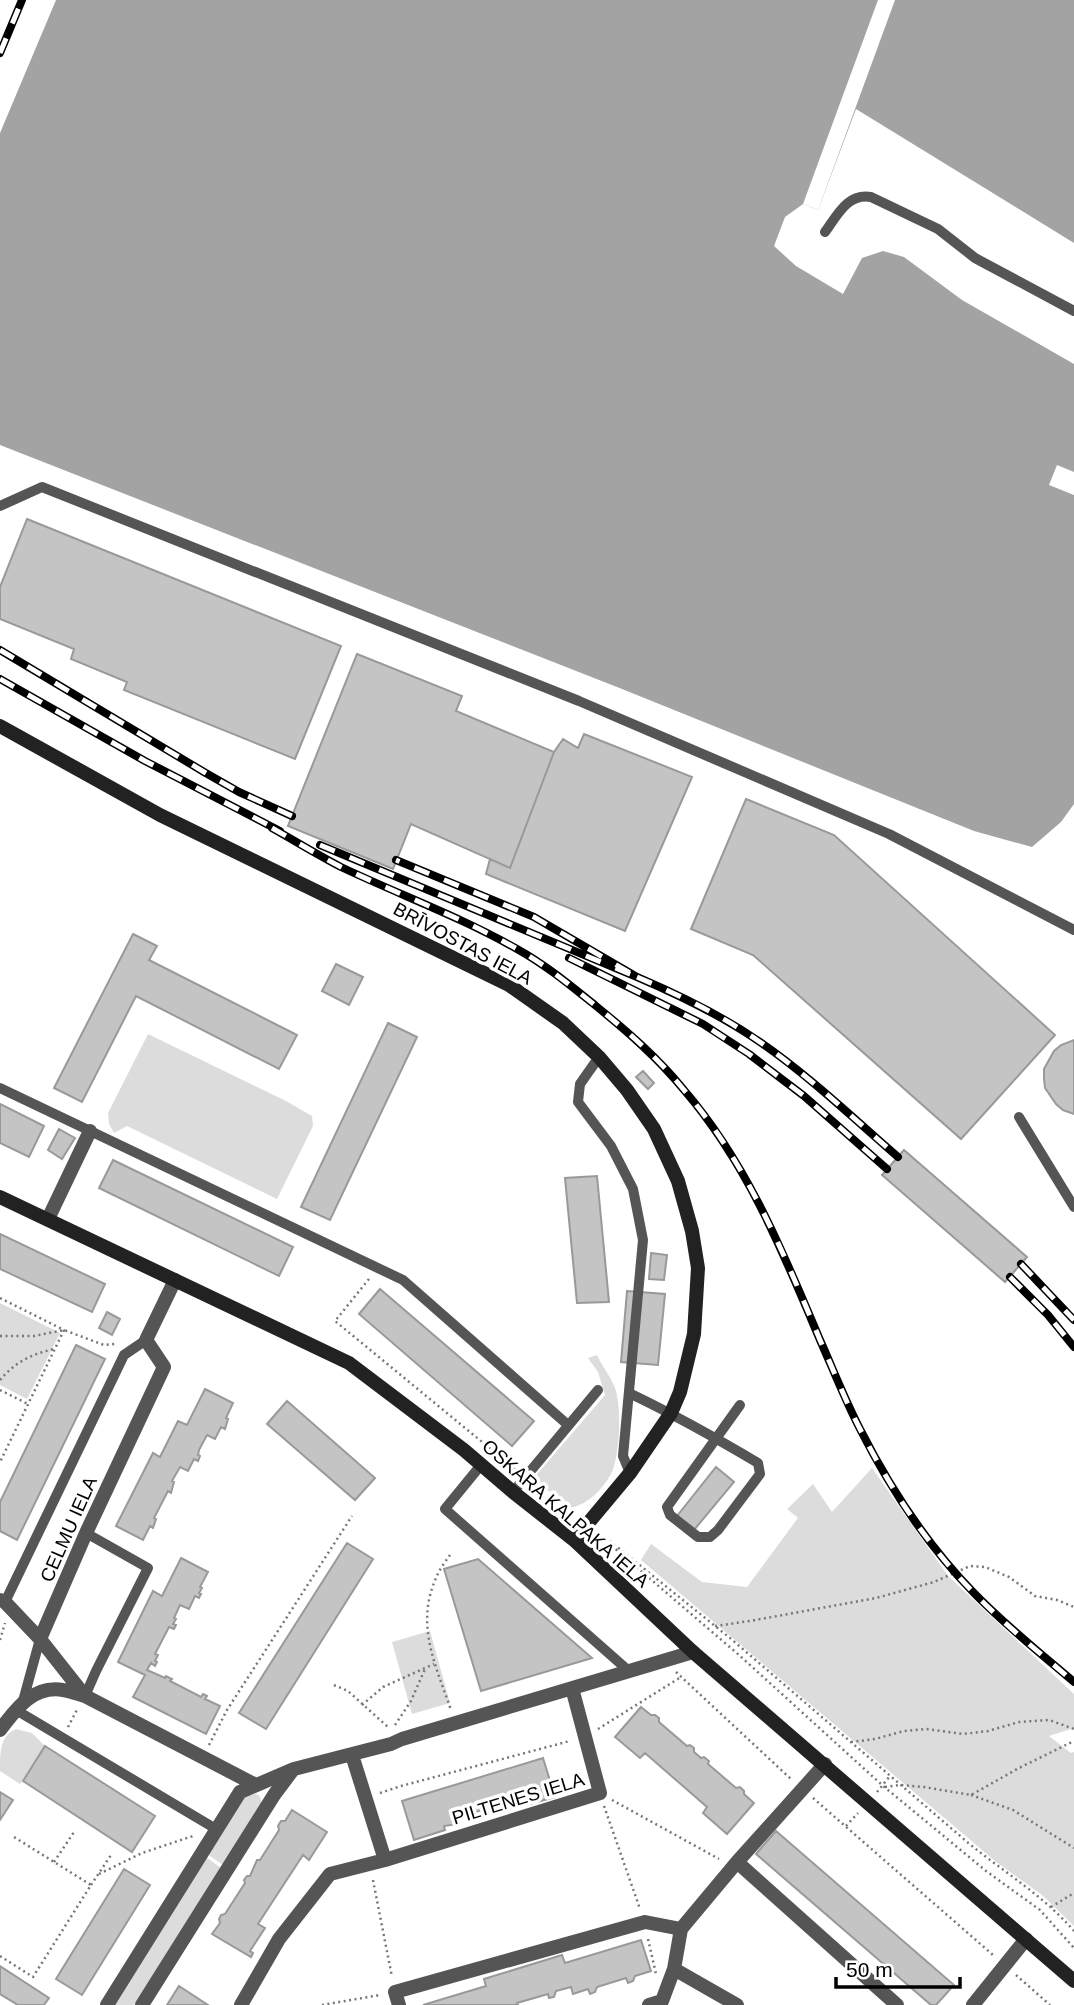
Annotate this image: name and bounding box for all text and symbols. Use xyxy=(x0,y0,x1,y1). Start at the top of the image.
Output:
street label: BRĪVOSTAS IELA xyxy=(390,898,536,989)
street label: OSKARA KALPAKA IELA xyxy=(478,1435,654,1592)
street label: CELMU IELA xyxy=(36,1473,101,1585)
street label: PILTENES IELA xyxy=(450,1768,587,1829)
scale bar xyxy=(836,1946,960,1990)
text: 50 m xyxy=(846,1958,893,1981)

